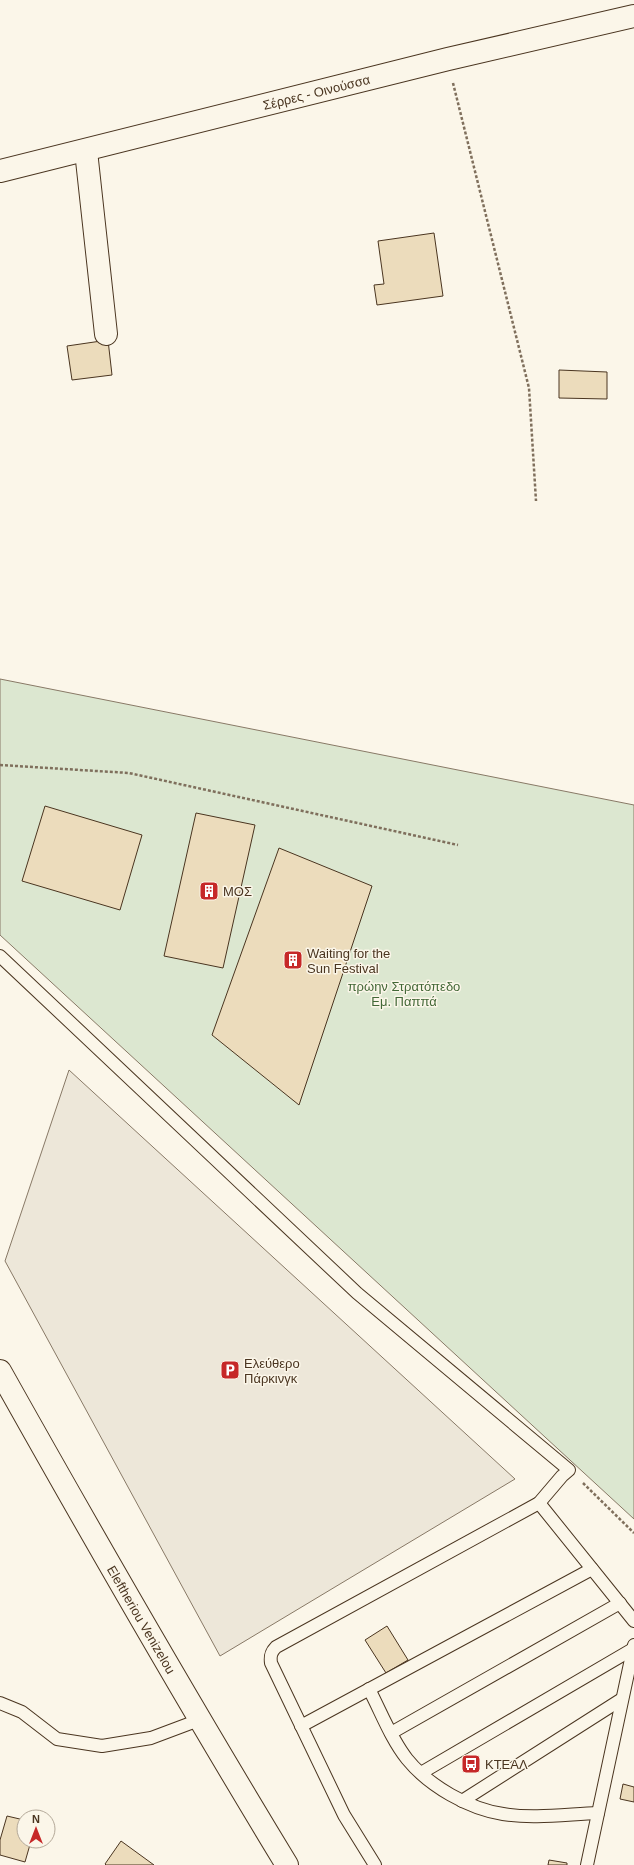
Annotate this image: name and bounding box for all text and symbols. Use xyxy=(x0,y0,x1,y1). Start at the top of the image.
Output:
street label: Σέρρες - Οινούσσα xyxy=(261,72,372,113)
building icon: ΜΟΣ xyxy=(198,880,220,902)
place label: ΜΟΣ xyxy=(223,884,252,899)
place label: Waiting for the Sun Festival xyxy=(307,946,390,976)
building icon: Waiting for the Sun Festival xyxy=(282,949,304,971)
park label: πρώην Στρατόπεδο Εμ. Παππά xyxy=(348,979,460,1009)
place label: Ελεύθερο Πάρκινγκ xyxy=(244,1356,300,1386)
parking icon: Ελεύθερο Πάρκινγκ xyxy=(219,1359,241,1381)
street label: Eleftheriou Venizelou xyxy=(104,1563,178,1676)
bus stop icon: ΚΤΕΑΛ xyxy=(460,1753,482,1775)
place label: ΚΤΕΑΛ xyxy=(485,1757,528,1772)
north arrow xyxy=(16,1809,56,1849)
text: N xyxy=(32,1813,40,1825)

